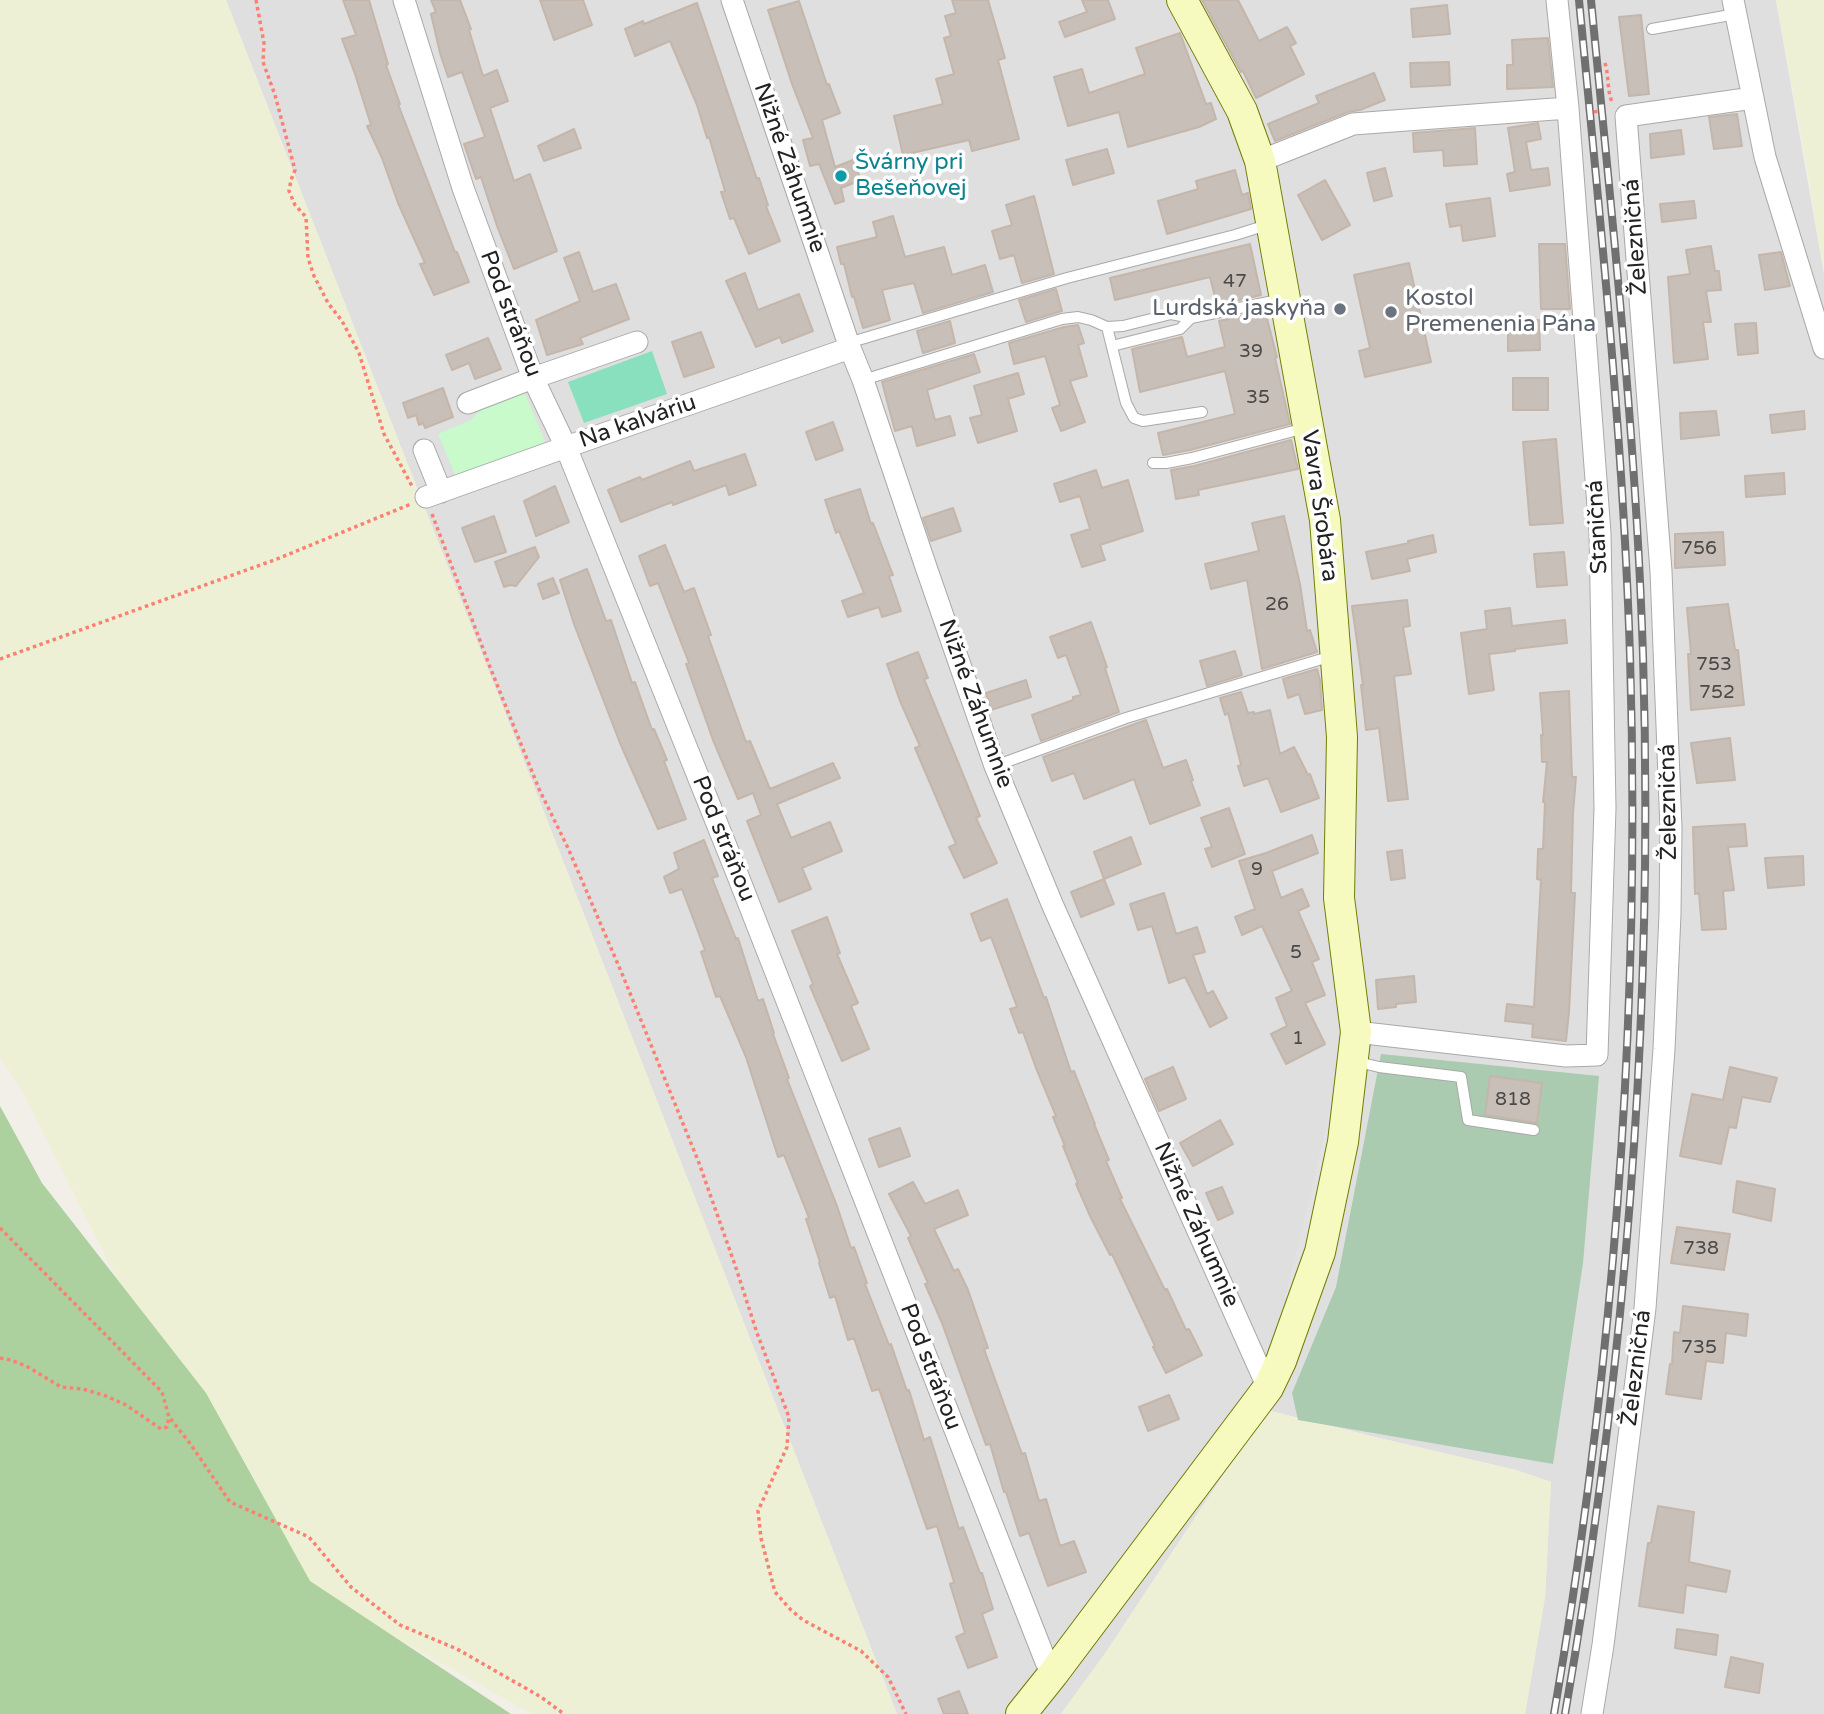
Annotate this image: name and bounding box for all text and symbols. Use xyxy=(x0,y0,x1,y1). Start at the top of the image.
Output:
street label: Nižné Záhumnie xyxy=(747,79,831,257)
place label: Švárny pri Bešeňovej xyxy=(855,149,967,203)
marker: Švárny pri Bešeňovej xyxy=(833,168,849,184)
street label: Železničná xyxy=(1618,178,1654,296)
street label: Pod stráňou xyxy=(473,247,547,381)
house number: 47 xyxy=(1223,271,1247,293)
place label: Kostol Premenenia Pána xyxy=(1405,285,1596,339)
place label: Lurdská jaskyňa xyxy=(1152,295,1326,323)
marker: Lurdská jaskyňa xyxy=(1332,301,1348,317)
marker: Kostol Premenenia Pána xyxy=(1383,304,1399,320)
house number: 39 xyxy=(1239,341,1263,363)
house number: 35 xyxy=(1246,387,1270,409)
street label: Na kalváriu xyxy=(576,389,700,455)
street label: Vavra Šrobára xyxy=(1295,428,1343,584)
street label: Staničná xyxy=(1582,479,1614,575)
house number: 756 xyxy=(1681,538,1717,560)
house number: 26 xyxy=(1265,594,1289,616)
street label: Nižné Záhumnie xyxy=(932,616,1018,792)
house number: 753 xyxy=(1696,654,1732,676)
house number: 752 xyxy=(1699,682,1735,704)
street label: Železničná xyxy=(1654,743,1684,861)
street label: Pod stráňou xyxy=(685,772,761,906)
house number: 9 xyxy=(1251,859,1263,881)
house number: 5 xyxy=(1290,942,1302,964)
house number: 1 xyxy=(1292,1028,1304,1050)
house number: 818 xyxy=(1495,1089,1531,1111)
street label: Nižné Záhumnie xyxy=(1147,1138,1245,1312)
house number: 738 xyxy=(1683,1238,1719,1260)
street label: Pod stráňou xyxy=(893,1300,967,1434)
street label: Železničná xyxy=(1616,1308,1658,1428)
house number: 735 xyxy=(1681,1337,1717,1359)

